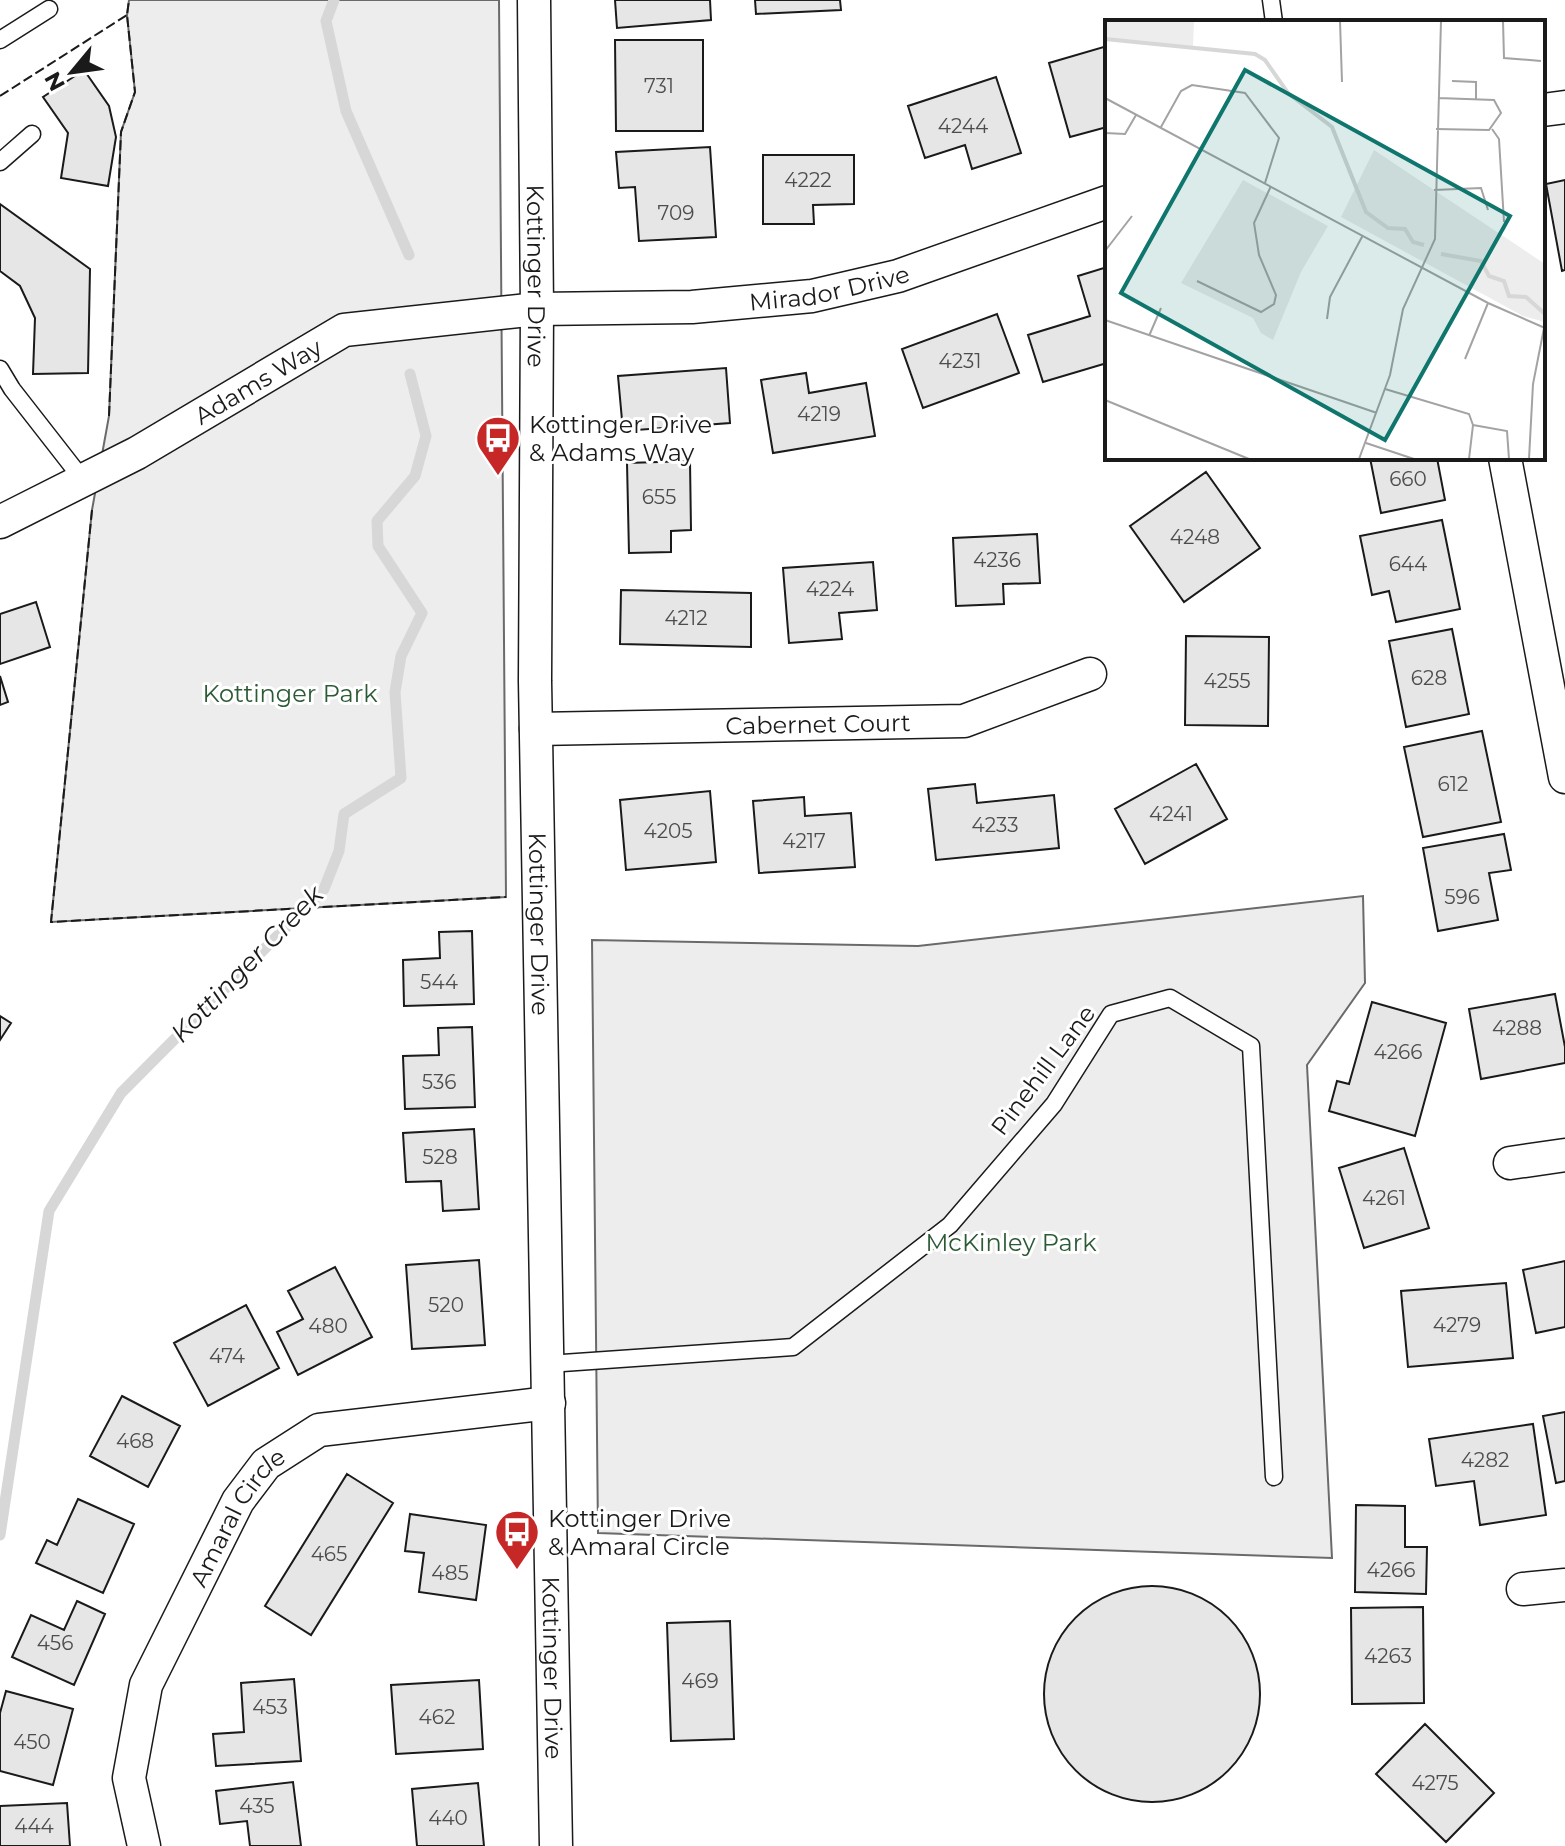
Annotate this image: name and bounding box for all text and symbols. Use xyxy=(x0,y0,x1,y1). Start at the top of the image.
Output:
inset map xyxy=(1105,20,1545,460)
north arrow xyxy=(32,32,112,112)
text: N xyxy=(39,67,71,96)
house number: 731 xyxy=(644,74,674,98)
house number: 4244 xyxy=(938,114,988,138)
house number: 4222 xyxy=(784,168,832,192)
street label: Kottinger Drive xyxy=(521,184,552,368)
house number: 709 xyxy=(658,201,694,225)
street label: Mirador Drive xyxy=(748,259,913,316)
street label: Adams Way xyxy=(189,332,327,430)
house number: 4231 xyxy=(938,349,982,373)
house number: 4219 xyxy=(797,402,841,426)
place label: Kottinger Drive & Adams Way xyxy=(529,410,712,467)
bus stop icon: Kottinger Drive & Adams Way xyxy=(474,414,522,477)
house number: 660 xyxy=(1389,467,1427,491)
house number: 655 xyxy=(642,485,676,509)
house number: 4248 xyxy=(1170,525,1220,549)
house number: 4236 xyxy=(973,548,1021,572)
house number: 644 xyxy=(1389,552,1427,576)
house number: 4224 xyxy=(806,577,854,601)
house number: 4212 xyxy=(664,606,708,630)
house number: 628 xyxy=(1411,666,1447,690)
house number: 4255 xyxy=(1203,669,1251,693)
park label: Kottinger Park xyxy=(202,679,378,708)
street label: Cabernet Court xyxy=(725,707,911,740)
house number: 612 xyxy=(1438,772,1468,796)
house number: 4241 xyxy=(1149,802,1193,826)
house number: 4233 xyxy=(972,813,1019,837)
house number: 4205 xyxy=(643,819,693,843)
house number: 4217 xyxy=(782,829,826,853)
street label: Kottinger Drive xyxy=(523,832,556,1016)
water label: Kottinger Creek xyxy=(164,878,331,1049)
house number: 596 xyxy=(1444,885,1480,909)
house number: 544 xyxy=(420,970,458,994)
street label: Pinehill Lane xyxy=(985,999,1101,1141)
house number: 4288 xyxy=(1492,1016,1542,1040)
house number: 4266 xyxy=(1374,1040,1422,1064)
house number: 536 xyxy=(422,1070,456,1094)
house number: 528 xyxy=(422,1145,458,1169)
house number: 4261 xyxy=(1362,1186,1406,1210)
park label: McKinley Park xyxy=(925,1228,1097,1257)
house number: 520 xyxy=(428,1293,464,1317)
house number: 4279 xyxy=(1433,1313,1481,1337)
house number: 480 xyxy=(308,1314,348,1338)
house number: 474 xyxy=(209,1344,245,1368)
house number: 468 xyxy=(116,1429,154,1453)
street label: Amaral Circle xyxy=(183,1441,290,1591)
house number: 4282 xyxy=(1461,1448,1509,1472)
place label: Kottinger Drive & Amaral Circle xyxy=(548,1504,731,1561)
bus stop icon: Kottinger Drive & Amaral Circle xyxy=(493,1508,541,1571)
house number: 465 xyxy=(311,1542,347,1566)
house number: 4266 xyxy=(1367,1558,1415,1582)
house number: 485 xyxy=(431,1561,469,1585)
street label: Kottinger Drive xyxy=(537,1576,569,1760)
house number: 456 xyxy=(37,1631,73,1655)
house number: 4263 xyxy=(1364,1644,1412,1668)
house number: 469 xyxy=(681,1669,719,1693)
house number: 453 xyxy=(252,1695,288,1719)
house number: 462 xyxy=(419,1705,455,1729)
house number: 450 xyxy=(13,1730,51,1754)
house number: 4275 xyxy=(1411,1771,1459,1795)
house number: 435 xyxy=(239,1794,275,1818)
house number: 440 xyxy=(428,1806,468,1830)
house number: 444 xyxy=(14,1814,54,1838)

